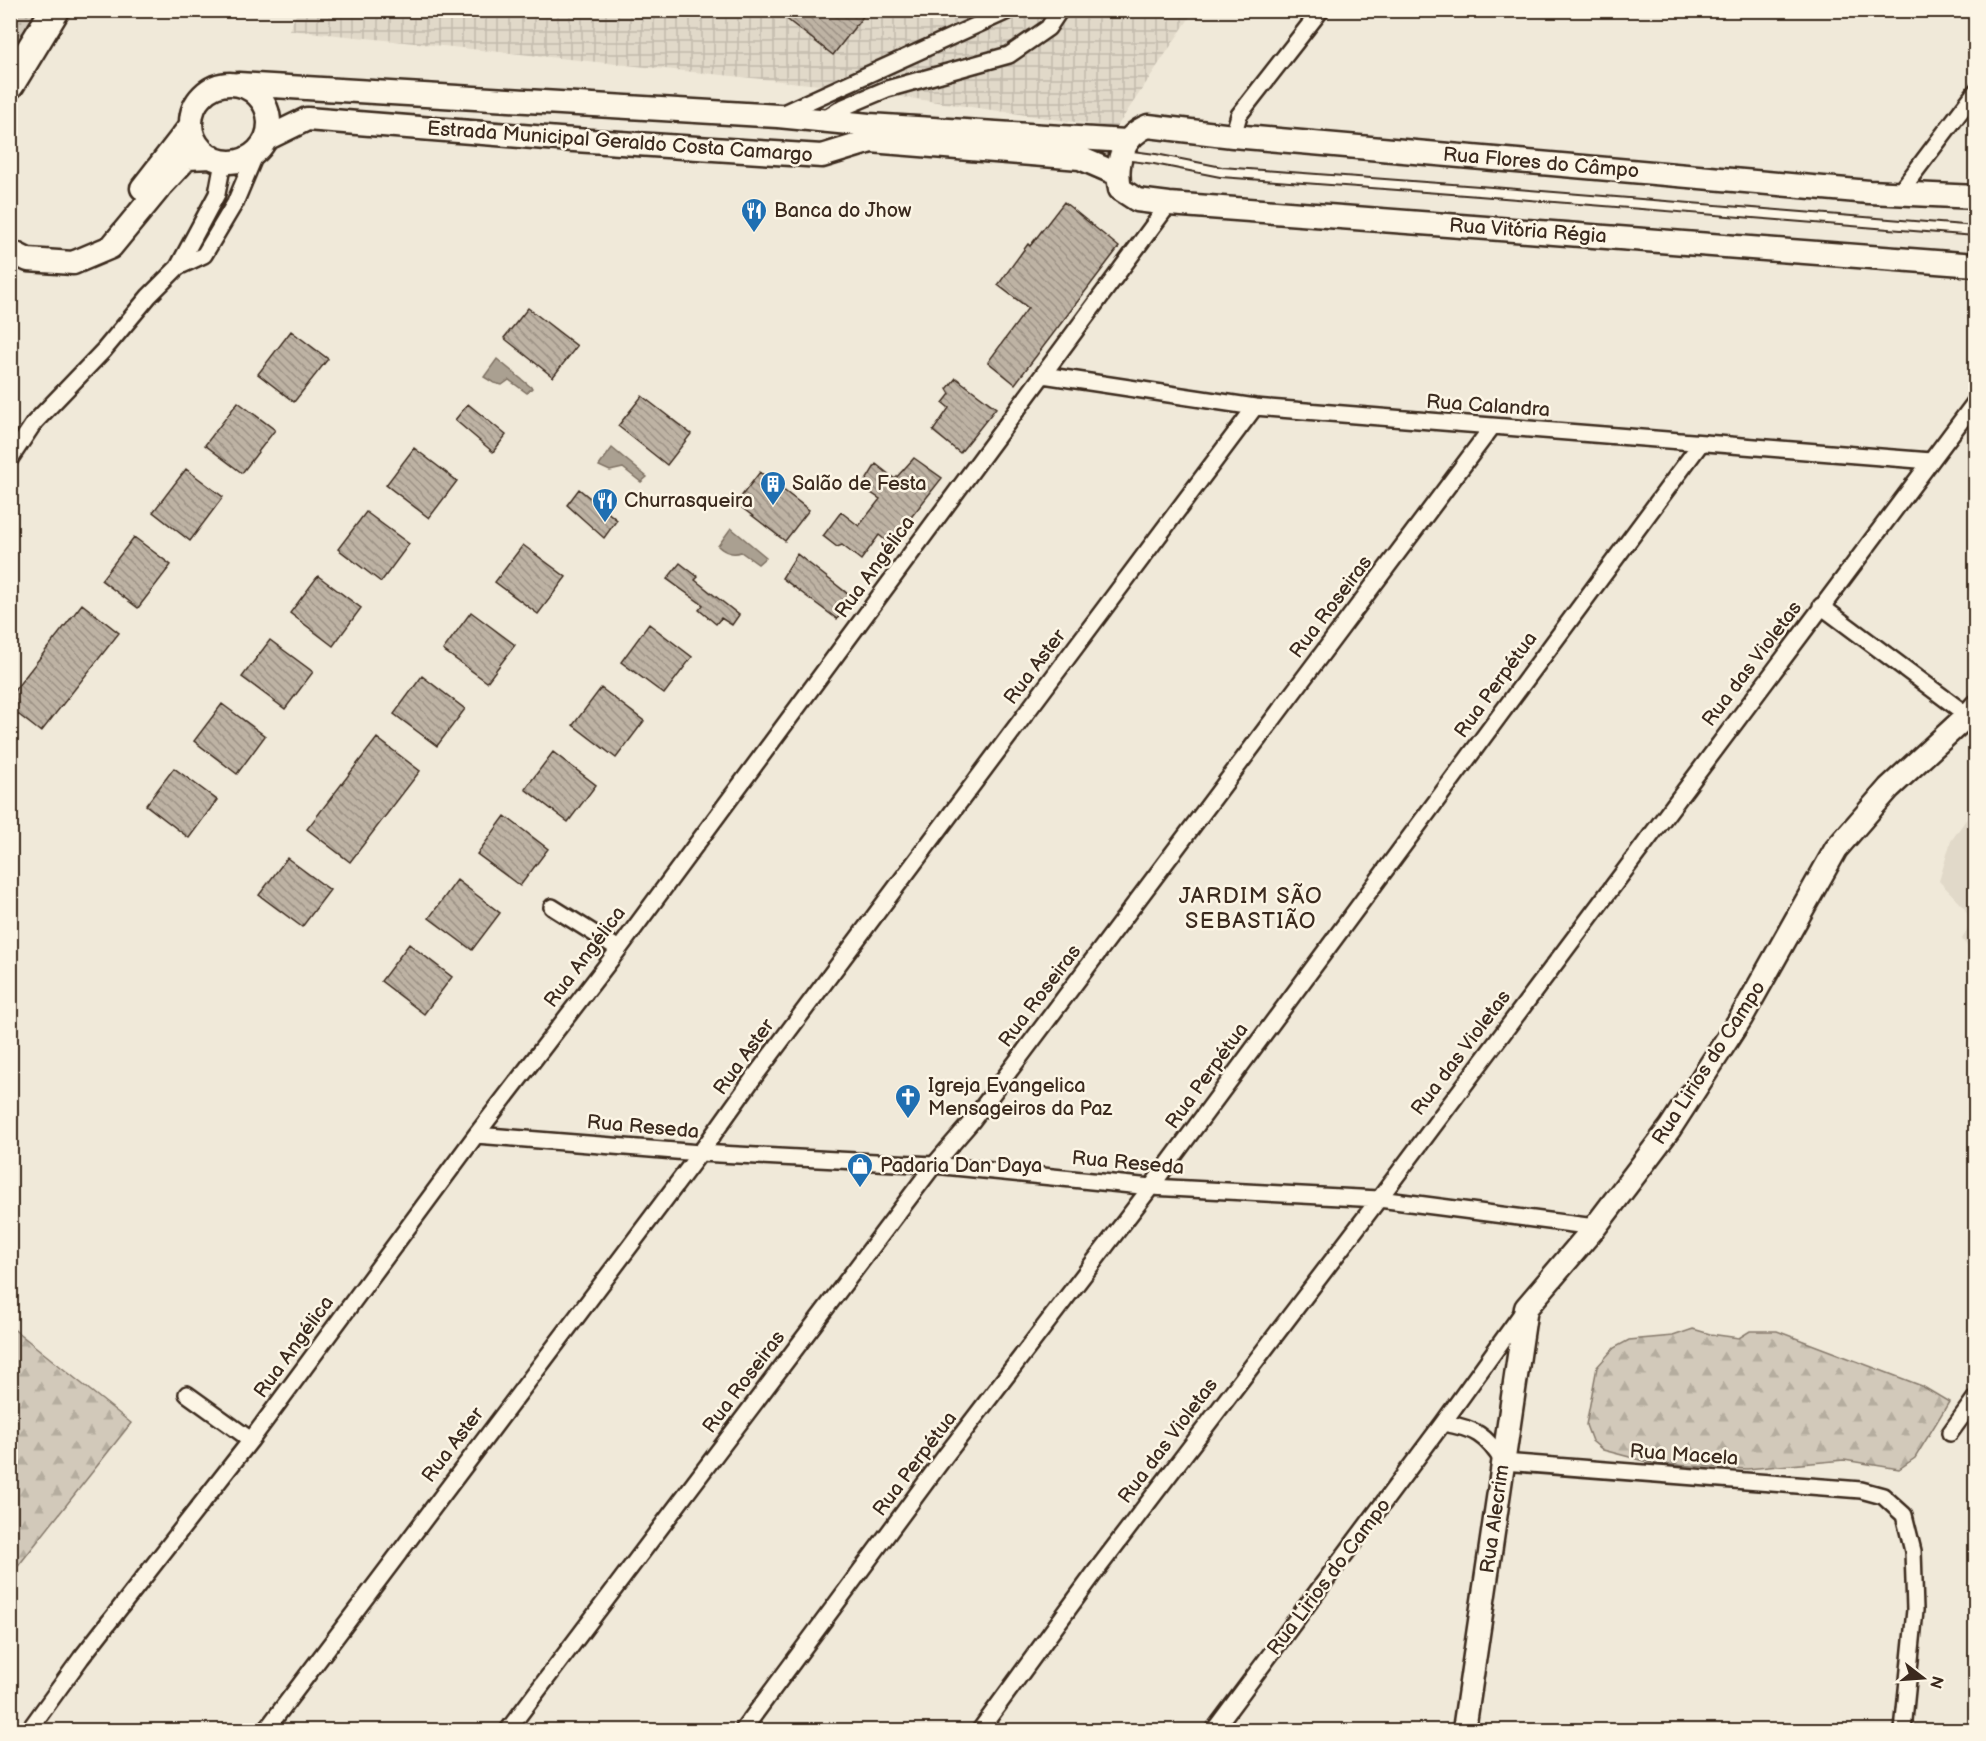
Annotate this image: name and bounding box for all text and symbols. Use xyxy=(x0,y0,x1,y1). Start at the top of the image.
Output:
street label: Estrada Municipal Geraldo Costa Camargo xyxy=(426,117,814,167)
street label: Rua Flores do Câmpo xyxy=(1442,142,1640,184)
restaurant icon: Banca do Jhow xyxy=(739,196,769,234)
place label: Banca do Jhow xyxy=(774,199,912,223)
street label: Rua Vitória Régia xyxy=(1448,214,1608,248)
street label: Rua Calandra xyxy=(1425,390,1551,422)
building icon: Salão de Festa xyxy=(758,469,788,507)
place label: Salão de Festa xyxy=(792,472,927,496)
restaurant icon: Churrasqueira xyxy=(590,486,620,524)
place label: Churrasqueira xyxy=(624,489,753,513)
street label: Rua Angélica xyxy=(830,511,920,623)
street label: Rua Roseiras xyxy=(1285,551,1377,663)
street label: Rua das Violetas xyxy=(1697,596,1807,731)
street label: Rua Aster xyxy=(999,624,1072,709)
street label: Rua Perpétua xyxy=(1450,627,1542,743)
district label: JARDIM SÃO SEBASTIÃO xyxy=(1179,883,1323,935)
street label: Rua Angélica xyxy=(539,902,631,1012)
street label: Rua Roseiras xyxy=(994,940,1086,1052)
street label: Rua Lirios do Campo xyxy=(1647,977,1771,1149)
street label: Rua das Violetas xyxy=(1406,985,1516,1120)
street label: Rua Aster xyxy=(708,1014,780,1100)
street label: Rua Perpétua xyxy=(1161,1018,1253,1134)
place label: Igreja Evangelica Mensageiros da Paz xyxy=(928,1074,1112,1121)
church icon: Igreja Evangelica Mensageiros da Paz xyxy=(893,1082,923,1120)
street label: Rua Reseda xyxy=(586,1110,700,1144)
street label: Rua Reseda xyxy=(1071,1146,1185,1180)
shop icon: Padaria Dan Daya xyxy=(845,1151,875,1189)
place label: Padaria Dan Daya xyxy=(880,1154,1042,1178)
street label: Rua Angélica xyxy=(249,1291,339,1403)
street label: Rua Roseiras xyxy=(698,1326,790,1438)
street label: Rua das Violetas xyxy=(1113,1373,1223,1508)
street label: Rua Aster xyxy=(417,1402,490,1487)
street label: Rua Perpétua xyxy=(868,1407,962,1521)
street label: Rua Macela xyxy=(1629,1439,1739,1471)
street label: Rua Alecrim xyxy=(1475,1463,1515,1575)
street label: Rua Lirios do Campo xyxy=(1262,1494,1396,1660)
north arrow xyxy=(1893,1648,1953,1708)
text: N xyxy=(1925,1673,1947,1690)

